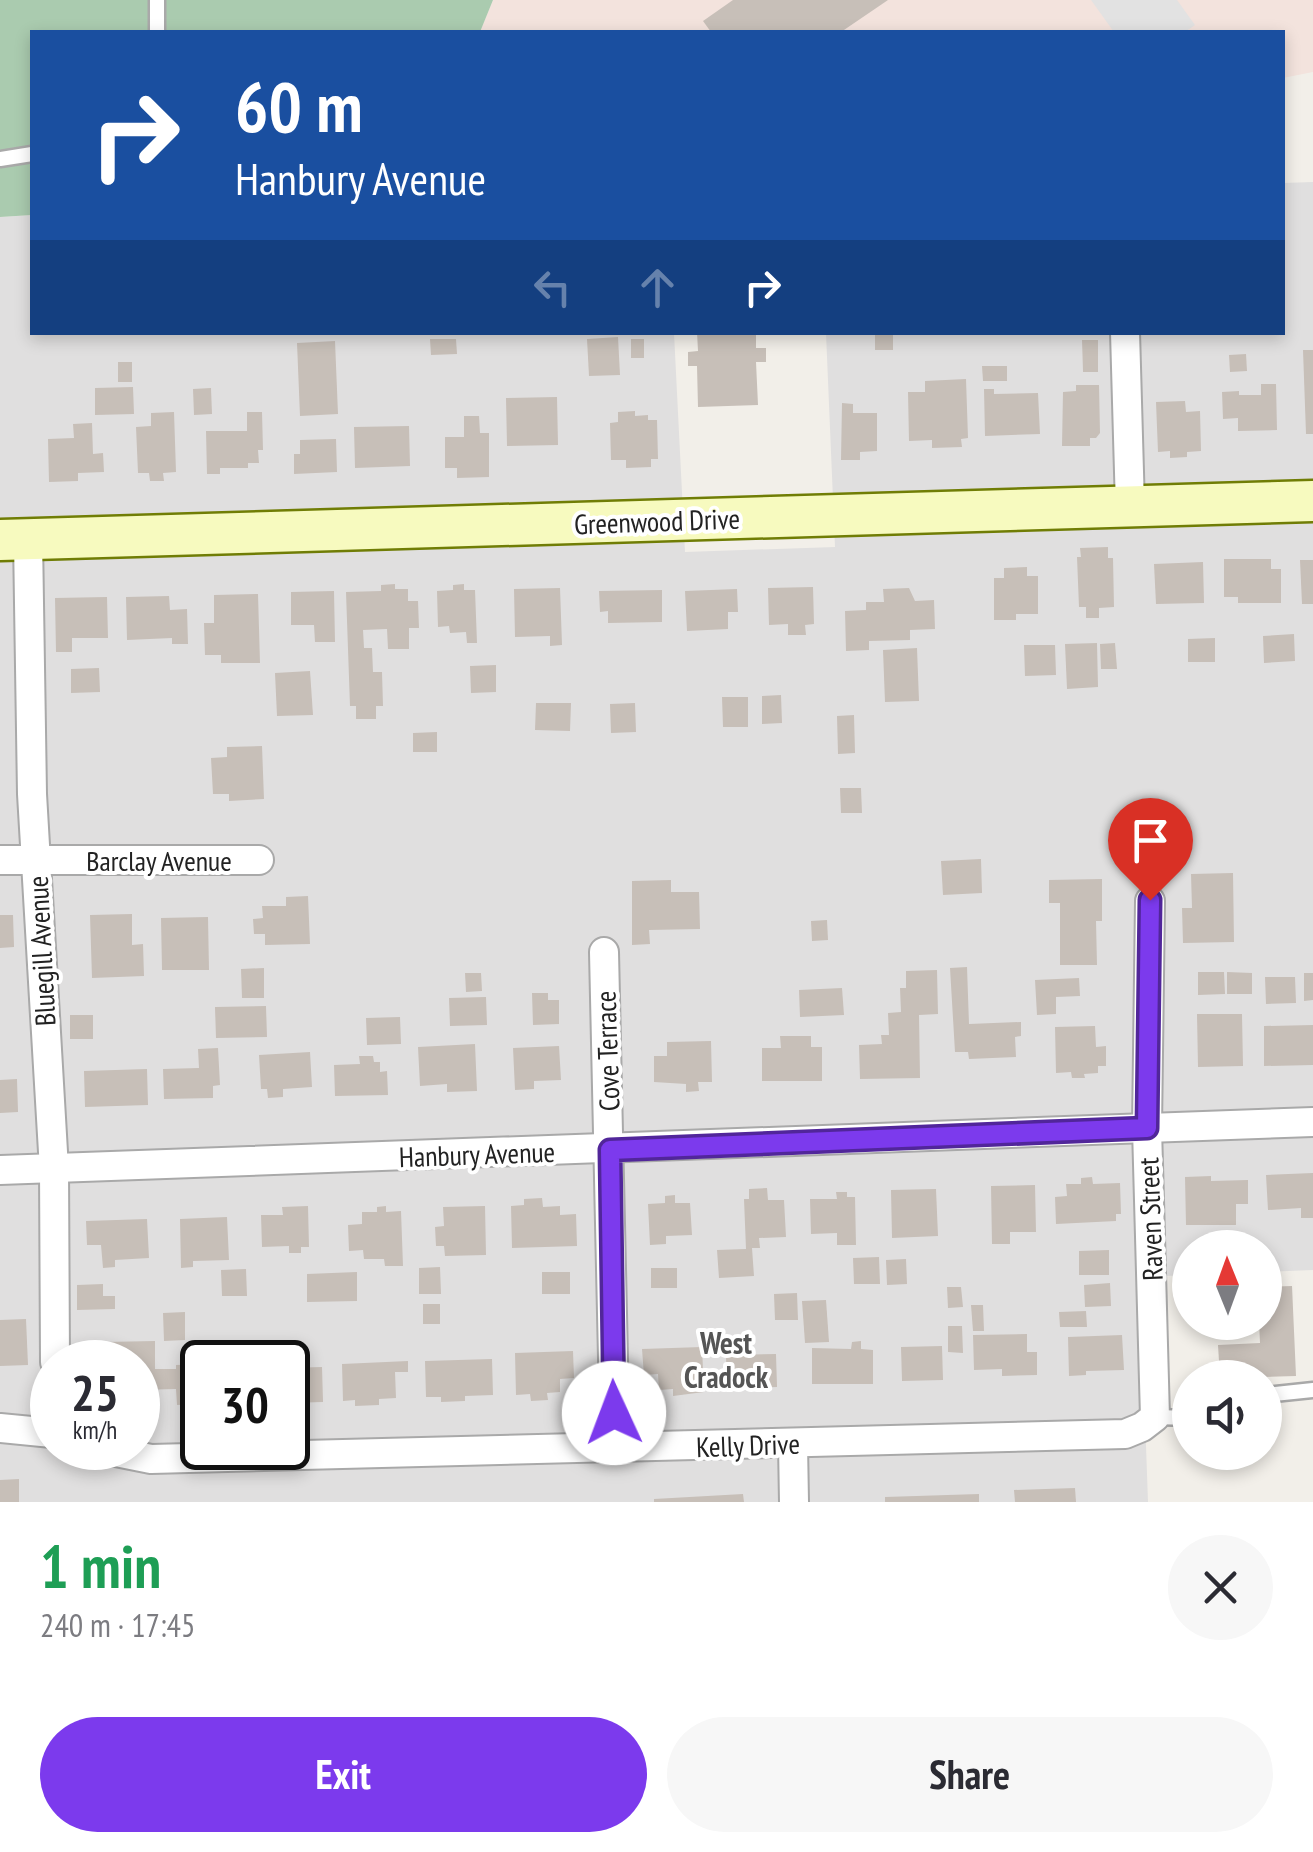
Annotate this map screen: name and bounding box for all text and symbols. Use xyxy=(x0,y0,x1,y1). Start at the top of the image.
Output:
text: 60 m xyxy=(235,61,363,151)
icon: right xyxy=(70,70,200,200)
text: Hanbury Avenue xyxy=(235,149,486,207)
icon: left xyxy=(525,260,580,315)
icon: ahead xyxy=(630,260,685,315)
icon: right xyxy=(735,260,790,315)
street label: Greenwood Drive xyxy=(573,500,741,542)
pin xyxy=(1108,798,1193,901)
icon: arrive xyxy=(1123,813,1178,868)
street label: Barclay Avenue xyxy=(86,842,232,879)
street label: Bluegill Avenue xyxy=(19,875,63,1027)
street label: Cove Terrace xyxy=(586,990,628,1112)
street label: Hanbury Avenue xyxy=(398,1133,556,1175)
street label: Raven Street xyxy=(1129,1156,1171,1281)
north arrow xyxy=(1172,1230,1282,1340)
map controls xyxy=(1172,1230,1282,1470)
district label: West Cradock xyxy=(684,1323,769,1396)
speed limit sign: 30 xyxy=(180,1340,310,1470)
text: 25 xyxy=(71,1360,119,1425)
button: sound xyxy=(1172,1360,1282,1470)
position arrow xyxy=(562,1361,666,1465)
text: km/h xyxy=(73,1414,117,1446)
street label: Kelly Drive xyxy=(695,1425,801,1465)
text: 1 min xyxy=(40,1527,161,1605)
button: close xyxy=(1168,1535,1273,1640)
text: 240 m · 17:45 xyxy=(40,1604,195,1646)
button: Exit xyxy=(40,1717,647,1832)
button: Share xyxy=(667,1717,1273,1832)

